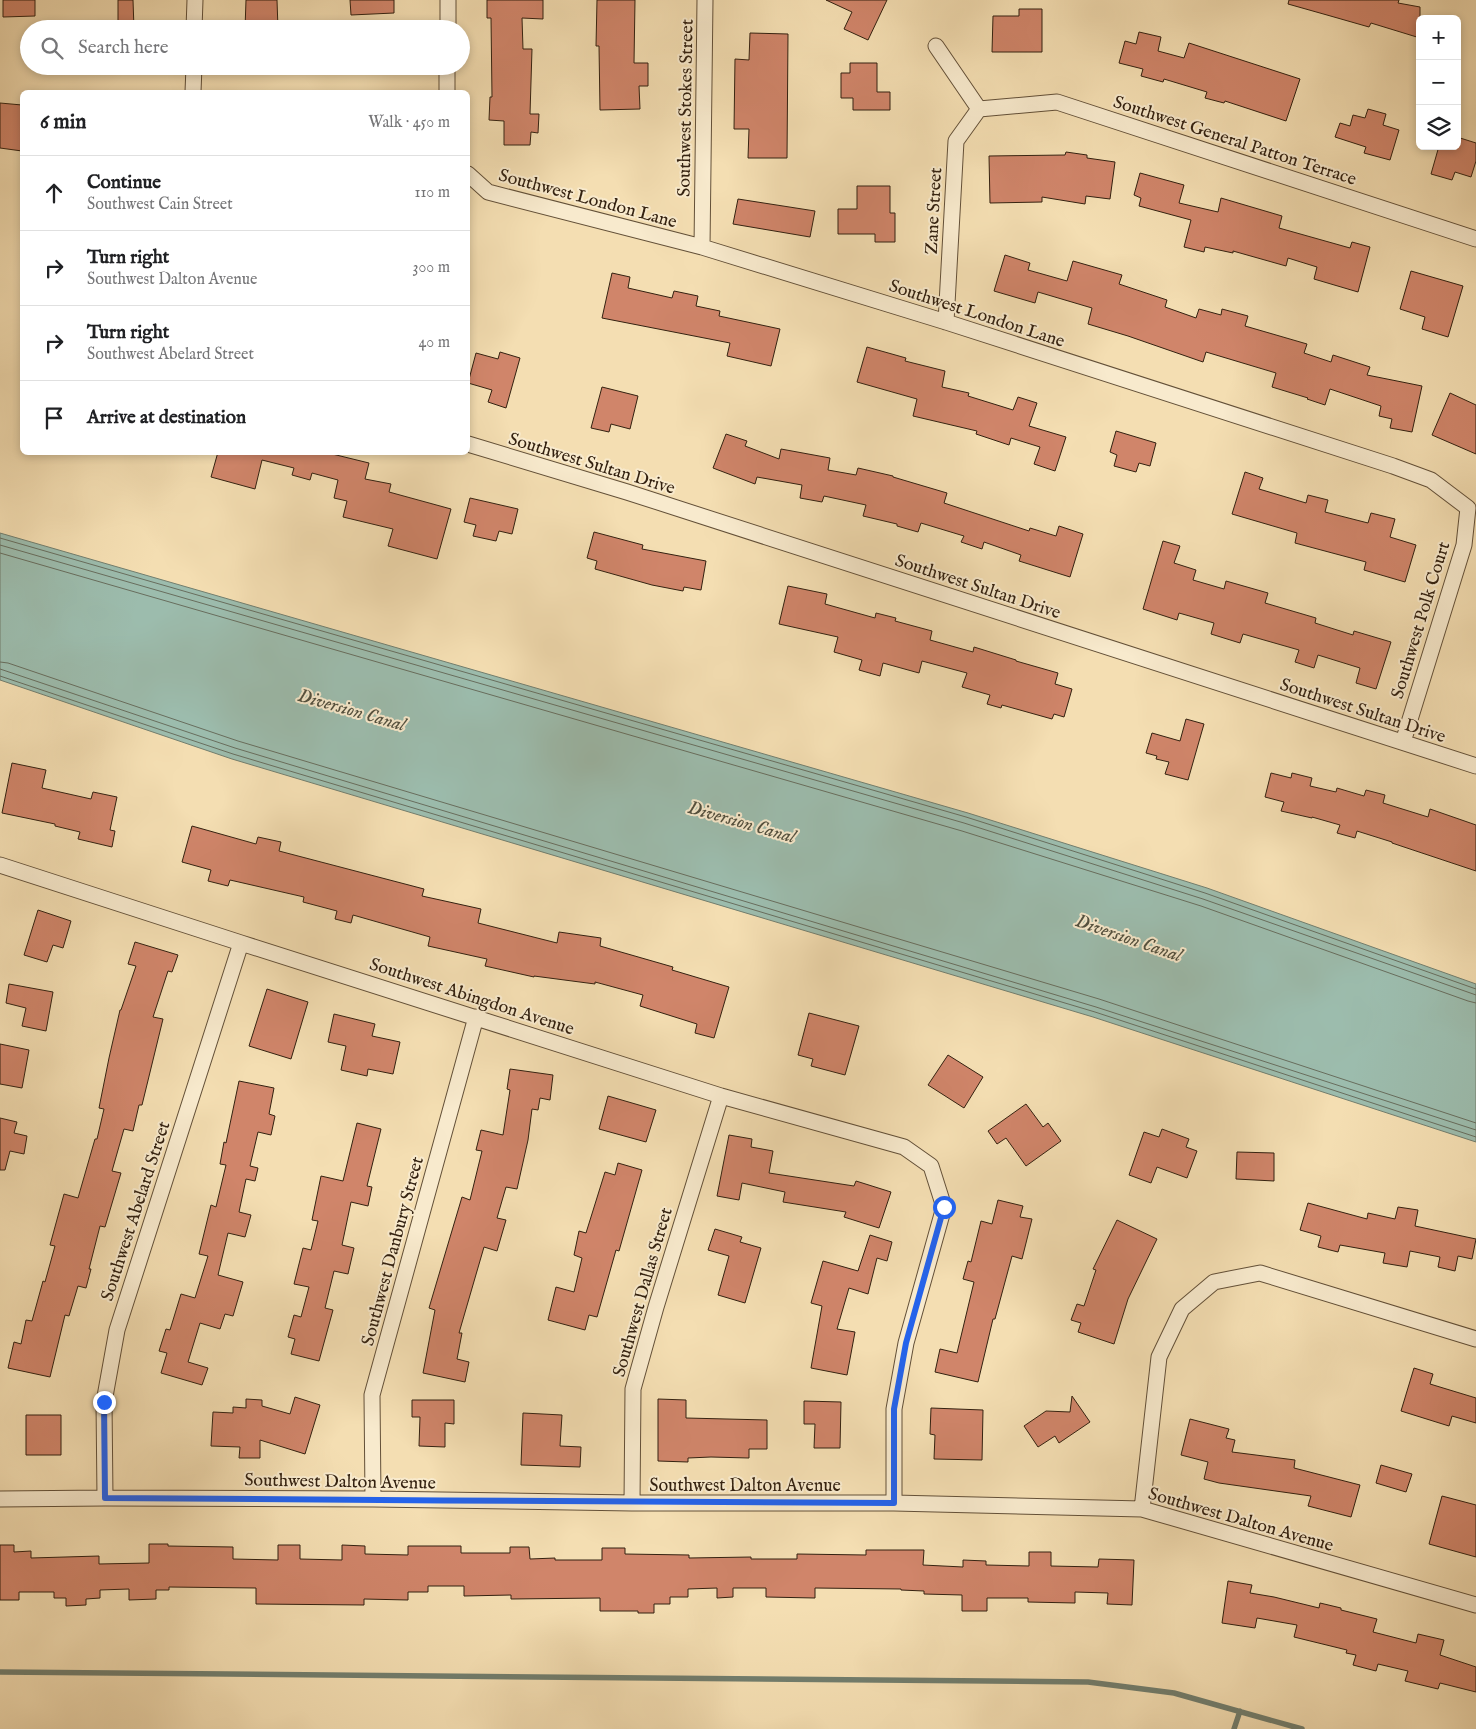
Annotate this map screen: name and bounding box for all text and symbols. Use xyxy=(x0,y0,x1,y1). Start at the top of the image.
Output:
map controls xyxy=(1416,15,1461,150)
button: + xyxy=(1416,15,1461,60)
street label: Southwest Stokes Street xyxy=(673,19,700,197)
search box xyxy=(20,20,470,75)
icon: search xyxy=(38,34,66,62)
text: Search here xyxy=(78,36,169,60)
button: − xyxy=(1416,60,1461,105)
street label: Southwest General Patton Terrace xyxy=(1110,91,1359,192)
button: layers xyxy=(1416,105,1461,150)
text: 6 min xyxy=(40,109,86,136)
text: Walk · 450 m xyxy=(368,113,450,133)
street label: Southwest London Lane xyxy=(496,165,679,234)
street label: Zane Street xyxy=(921,167,948,255)
text: Continue xyxy=(87,171,161,195)
icon: ahead xyxy=(40,179,68,207)
text: 110 m xyxy=(414,183,450,203)
text: Southwest Cain Street xyxy=(87,195,233,215)
text: Turn right xyxy=(87,246,169,270)
icon: right xyxy=(40,254,68,282)
text: 300 m xyxy=(412,258,450,278)
text: Southwest Dalton Avenue xyxy=(87,270,257,290)
street label: Southwest London Lane xyxy=(886,275,1067,354)
text: Turn right xyxy=(87,321,169,345)
icon: right xyxy=(40,329,68,357)
text: 40 m xyxy=(418,333,450,353)
text: Southwest Abelard Street xyxy=(87,345,254,365)
icon: arrive xyxy=(40,404,68,432)
text: Arrive at destination xyxy=(87,406,246,430)
street label: Southwest Sultan Drive xyxy=(505,428,678,501)
street label: Southwest Polk Court xyxy=(1387,539,1456,702)
street label: Southwest Sultan Drive xyxy=(892,550,1063,625)
street label: Southwest Sultan Drive xyxy=(1277,674,1448,749)
water label: Diversion Canal xyxy=(295,684,410,738)
water label: Diversion Canal xyxy=(685,796,800,850)
water label: Diversion Canal xyxy=(1072,909,1186,969)
street label: Southwest Abingdon Avenue xyxy=(366,953,577,1041)
street label: Southwest Abelard Street xyxy=(96,1119,176,1304)
street label: Southwest Danbury Street xyxy=(357,1154,430,1348)
route start xyxy=(933,1196,956,1219)
street label: Southwest Dallas Street xyxy=(608,1205,679,1380)
route end xyxy=(93,1391,116,1414)
street label: Southwest Dalton Avenue xyxy=(244,1469,436,1496)
street label: Southwest Dalton Avenue xyxy=(649,1475,841,1498)
street label: Southwest Dalton Avenue xyxy=(1145,1483,1336,1558)

